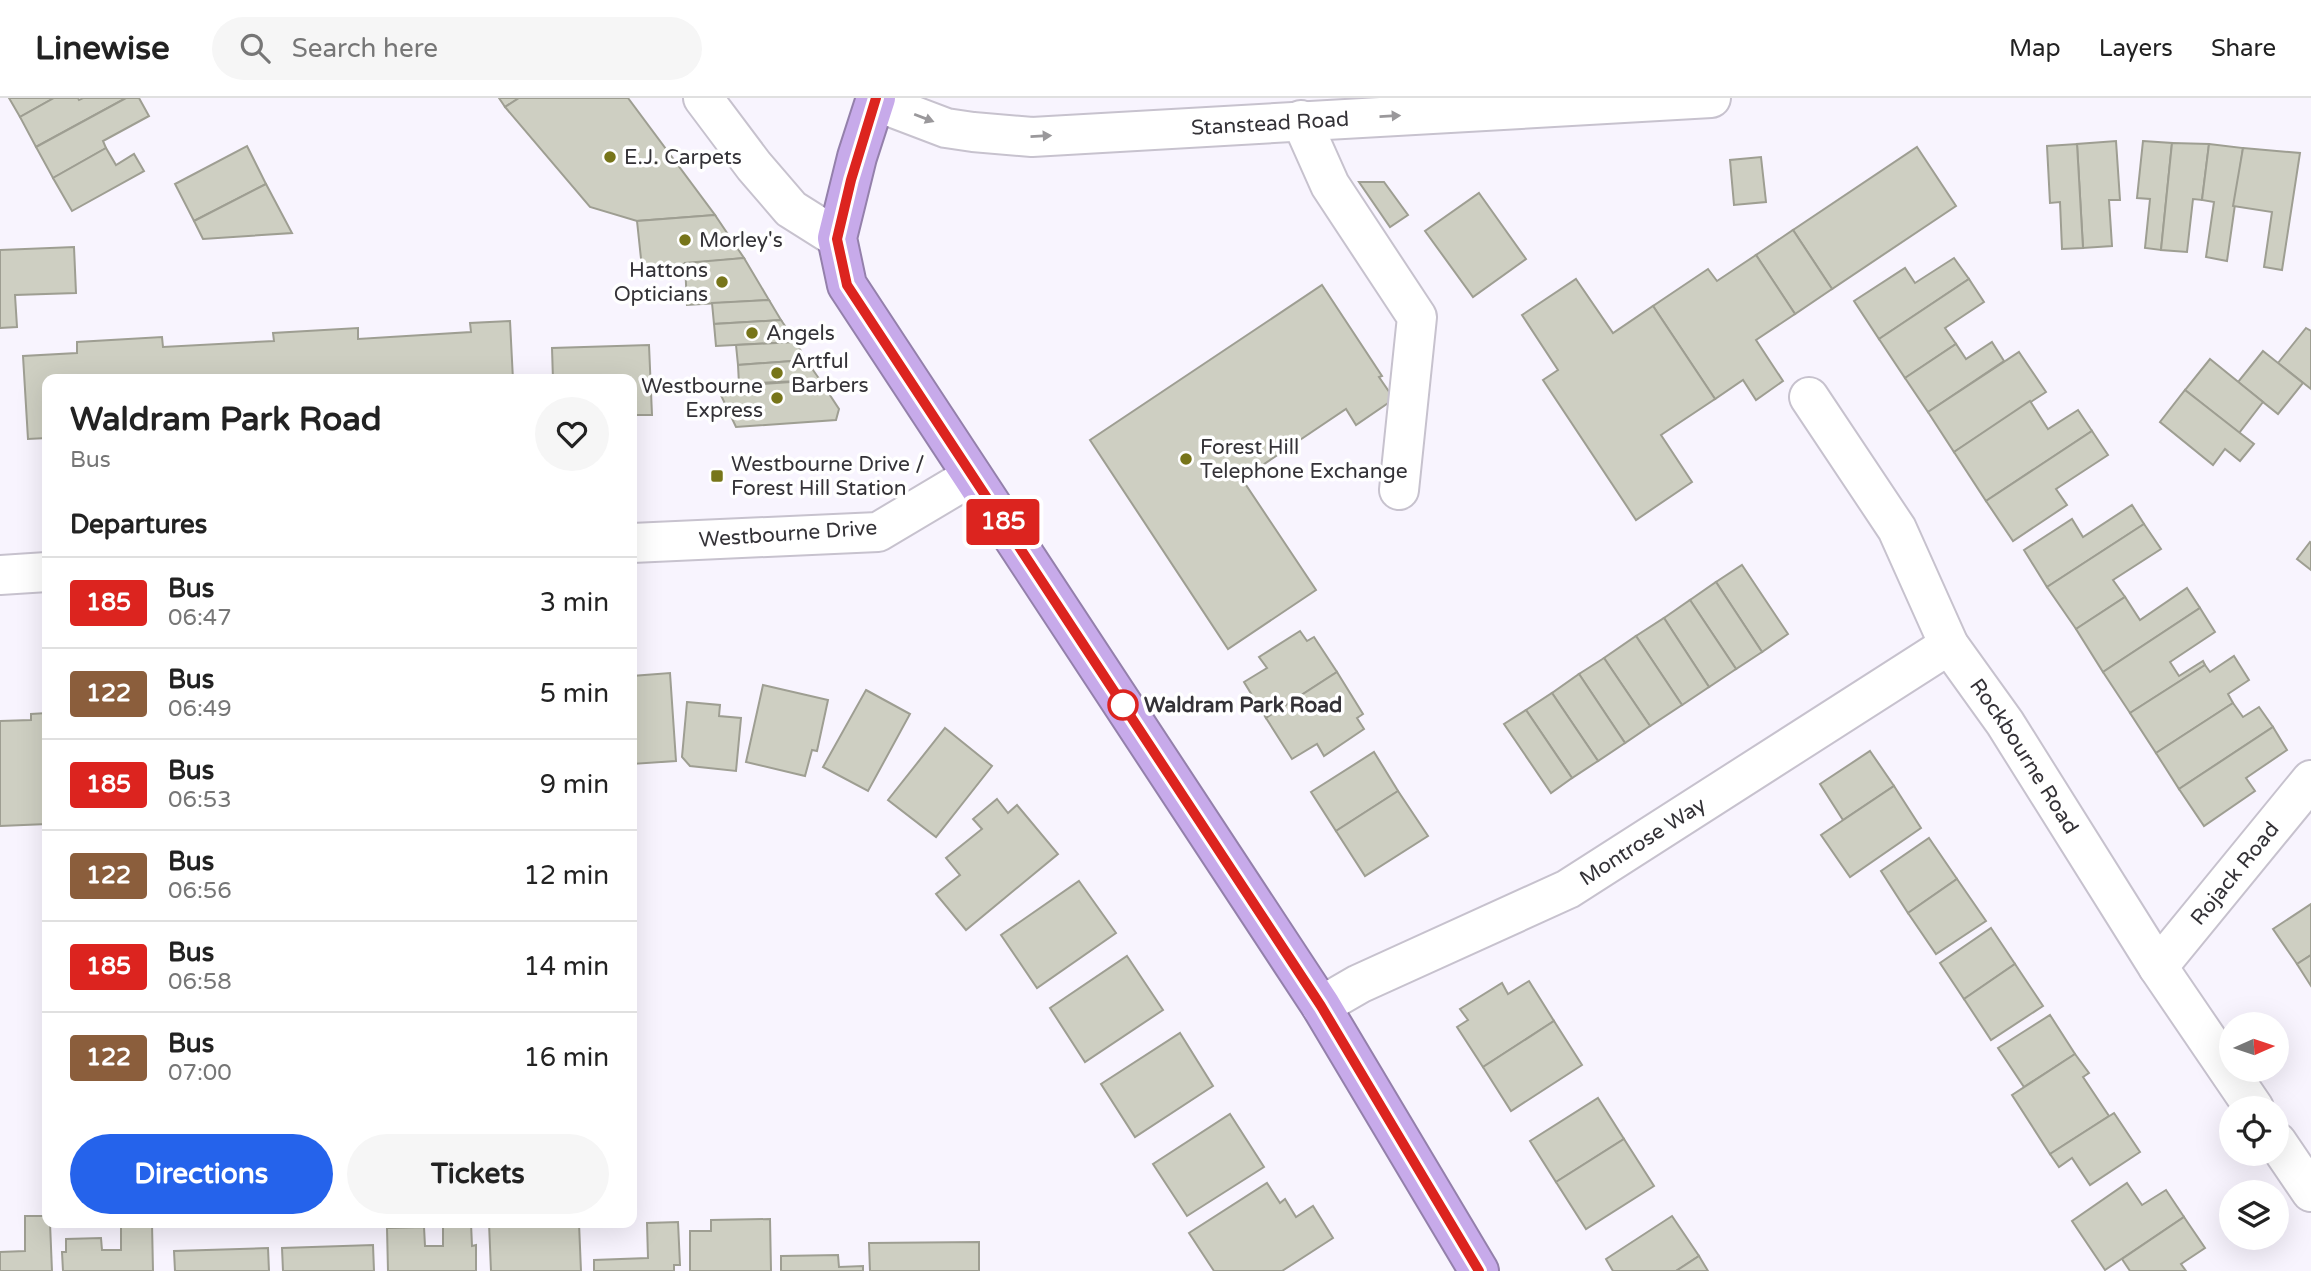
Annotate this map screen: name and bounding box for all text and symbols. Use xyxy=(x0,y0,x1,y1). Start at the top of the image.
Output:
search box xyxy=(212,17,702,80)
text: Linewise xyxy=(35,29,170,68)
icon: search xyxy=(236,29,274,67)
text: Search here xyxy=(292,33,438,64)
text: Map xyxy=(2009,34,2061,63)
text: Layers xyxy=(2099,34,2173,63)
text: Share xyxy=(2211,34,2276,63)
street label: Stanstead Road xyxy=(1190,106,1350,140)
one-way arrow xyxy=(1379,110,1401,121)
one-way arrow xyxy=(913,113,934,124)
one-way arrow xyxy=(1030,130,1052,141)
place label: E.J. Carpets xyxy=(624,145,742,170)
marker: E.J. Carpets xyxy=(602,149,618,165)
place label: Morley's xyxy=(699,228,783,253)
marker: Morley's xyxy=(677,232,693,248)
place label: Hattons Opticians xyxy=(614,258,708,307)
marker: Hattons Opticians xyxy=(714,274,730,290)
place label: Angels xyxy=(766,321,835,346)
marker: Angels xyxy=(744,325,760,341)
place label: Artful Barbers xyxy=(791,349,869,398)
marker: Artful Barbers xyxy=(769,365,785,381)
place label: Westbourne Express xyxy=(641,374,763,423)
marker: Westbourne Express xyxy=(769,390,785,406)
button: heart xyxy=(535,397,609,471)
text: Waldram Park Road xyxy=(70,400,382,439)
place label: Forest Hill Telephone Exchange xyxy=(1200,435,1408,484)
text: Bus xyxy=(70,446,111,474)
marker: Forest Hill Telephone Exchange xyxy=(1178,451,1194,467)
place label: Westbourne Drive / Forest Hill Station xyxy=(731,452,925,501)
marker: Westbourne Drive / Forest Hill Station xyxy=(709,468,725,484)
line badge: 185 xyxy=(963,499,1043,545)
text: 185 xyxy=(980,507,1026,536)
text: Departures xyxy=(70,509,207,540)
street label: Westbourne Drive xyxy=(698,515,878,553)
text: Bus xyxy=(168,573,214,604)
text: 3 min xyxy=(540,587,609,618)
text: 185 xyxy=(86,588,131,617)
text: 06:47 xyxy=(168,604,232,632)
text: Bus xyxy=(168,664,214,695)
street label: Rockbourne Road xyxy=(1965,674,2084,838)
text: 5 min xyxy=(540,678,609,709)
text: 122 xyxy=(86,679,131,708)
marker: Waldram Park Road xyxy=(1108,690,1138,720)
place label: Waldram Park Road xyxy=(1144,693,1342,718)
text: 06:49 xyxy=(168,695,232,723)
text: Bus xyxy=(168,755,214,786)
text: 9 min xyxy=(540,769,609,800)
text: 185 xyxy=(86,770,131,799)
text: 06:53 xyxy=(168,786,232,814)
street label: Montrose Way xyxy=(1575,792,1710,891)
street label: Rojack Road xyxy=(2185,817,2284,930)
text: Bus xyxy=(168,846,214,877)
text: 12 min xyxy=(523,860,609,891)
text: 122 xyxy=(86,861,131,890)
text: 06:56 xyxy=(168,877,232,905)
text: Bus xyxy=(168,937,214,968)
text: 14 min xyxy=(523,951,609,982)
text: 185 xyxy=(86,952,131,981)
text: 06:58 xyxy=(168,968,232,996)
north arrow xyxy=(2219,1012,2289,1082)
map controls xyxy=(2219,1012,2289,1250)
text: Bus xyxy=(168,1028,214,1059)
text: 16 min xyxy=(523,1042,609,1073)
text: 122 xyxy=(86,1043,131,1072)
text: 07:00 xyxy=(168,1059,232,1087)
button: locate xyxy=(2219,1096,2289,1166)
button: Directions xyxy=(70,1134,333,1214)
button: Tickets xyxy=(347,1134,609,1214)
button: layers xyxy=(2219,1180,2289,1250)

